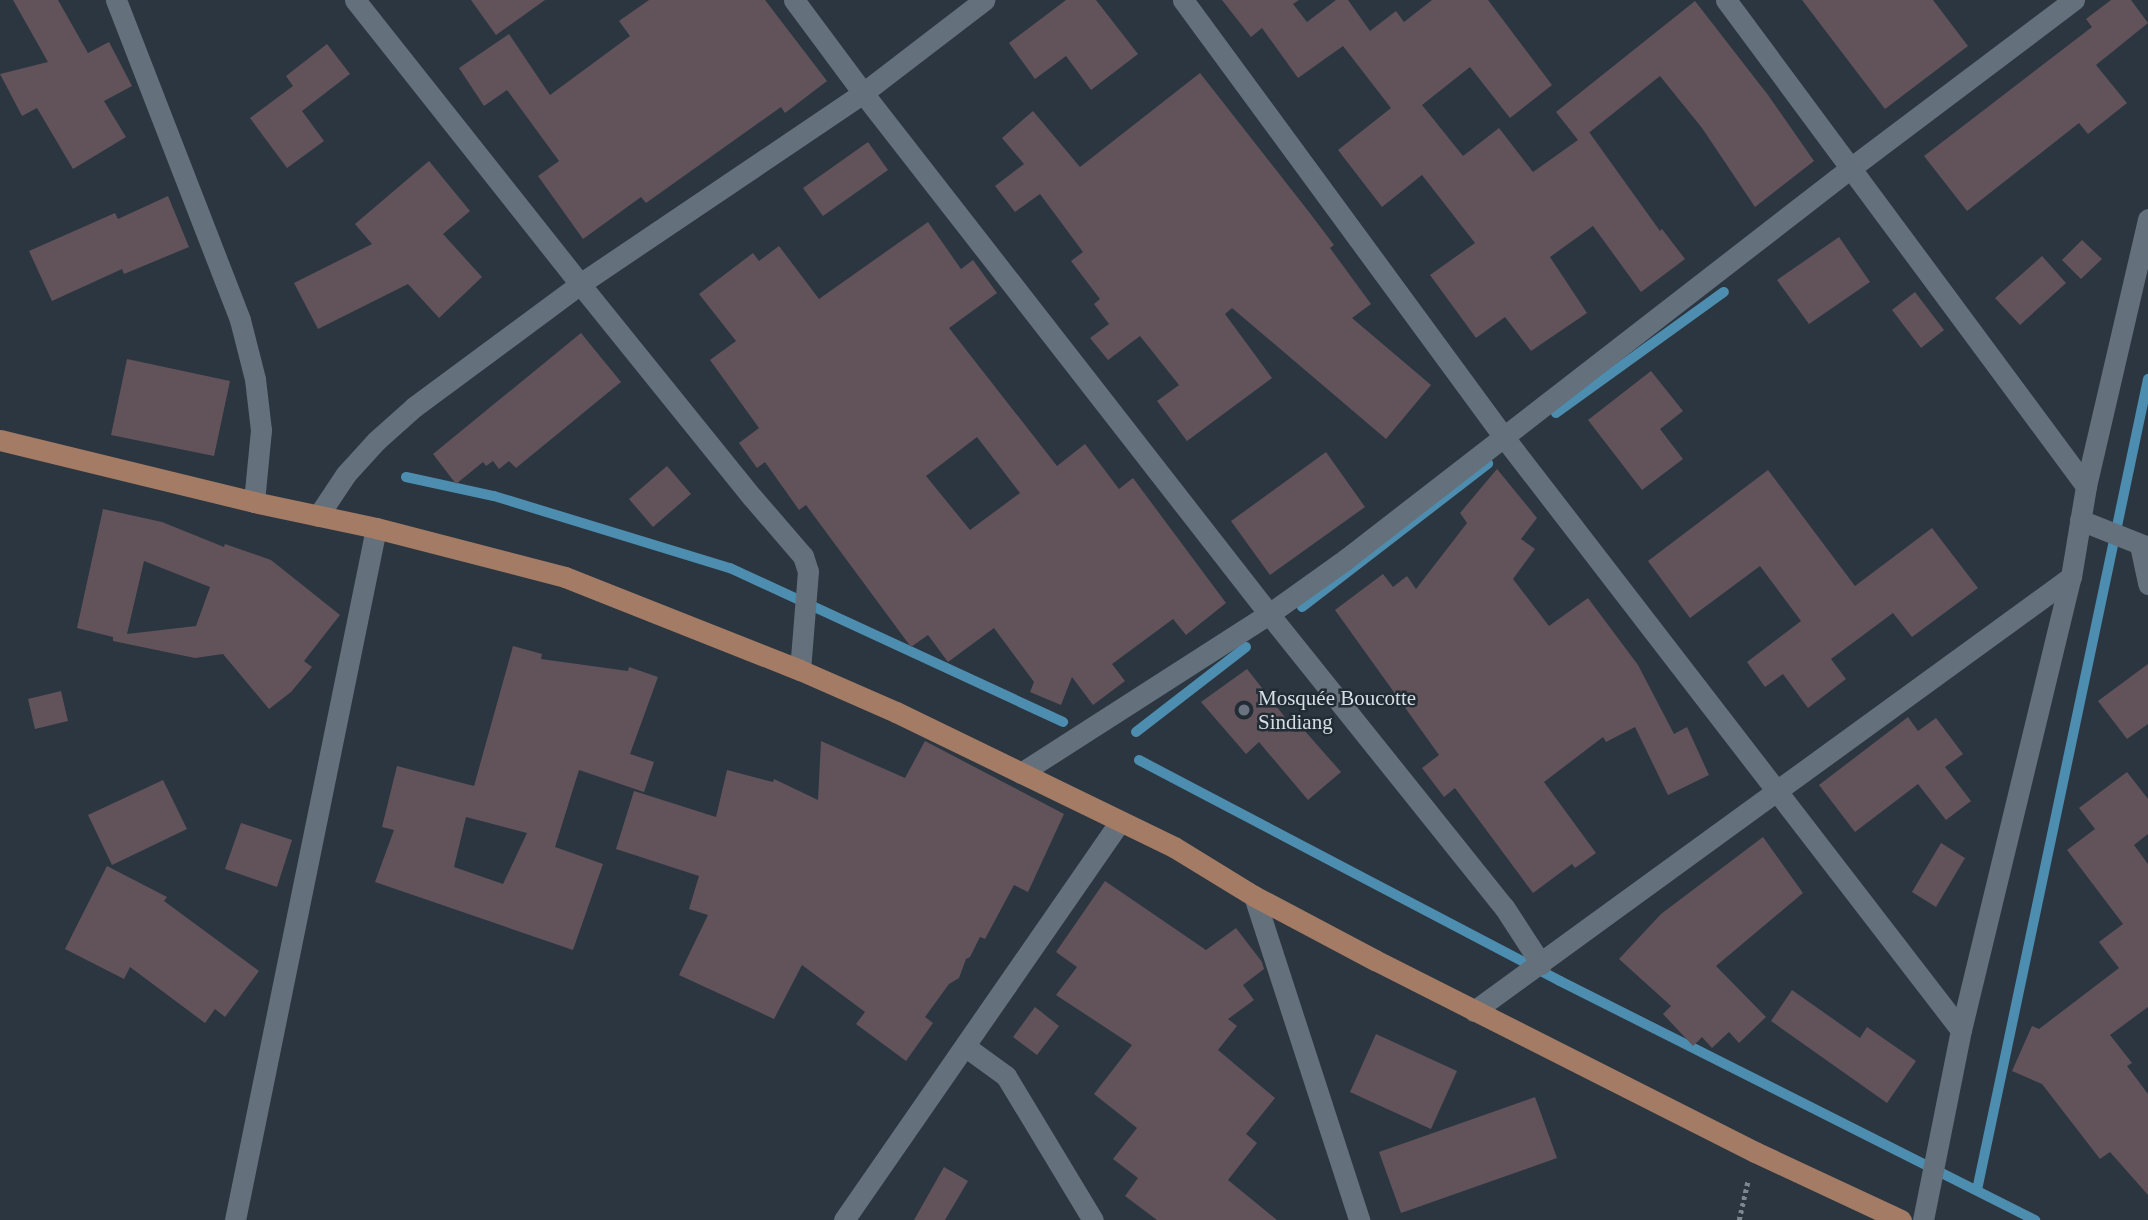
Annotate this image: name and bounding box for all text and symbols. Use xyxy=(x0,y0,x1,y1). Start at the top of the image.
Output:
place label: Mosquée Boucotte Sindiang xyxy=(1258,685,1416,735)
marker: Mosquée Boucotte Sindiang xyxy=(1236,702,1252,718)

